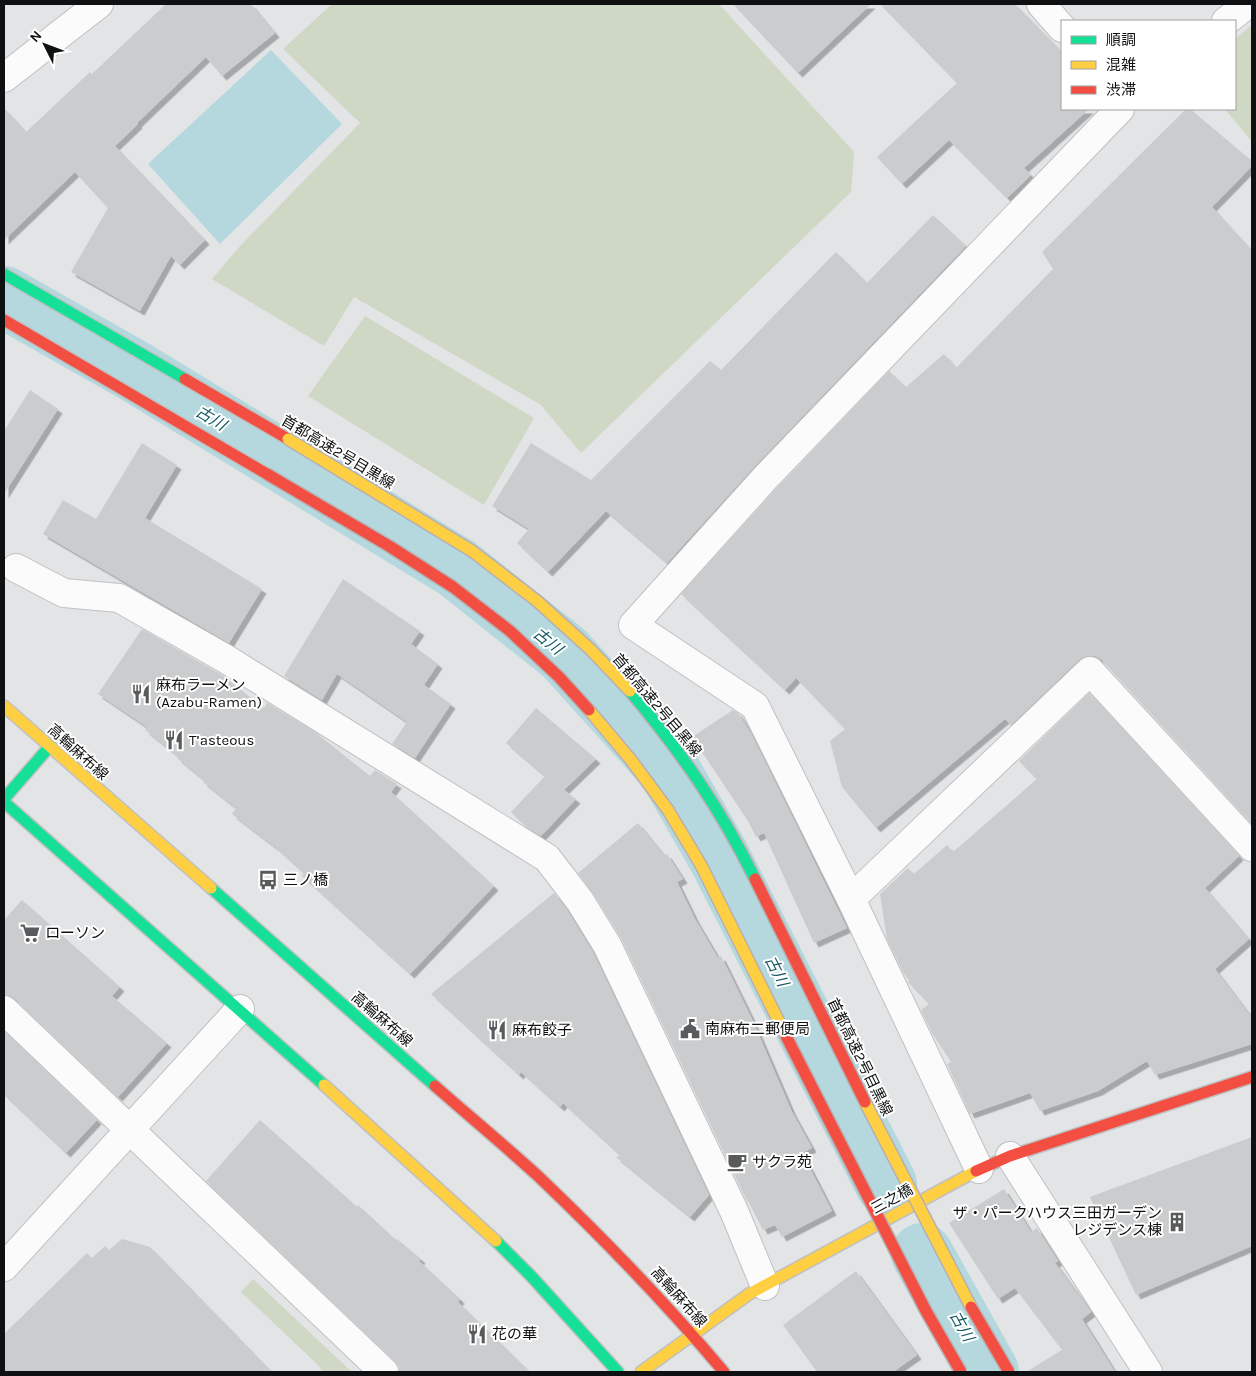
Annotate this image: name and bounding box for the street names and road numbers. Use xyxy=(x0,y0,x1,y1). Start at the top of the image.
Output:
street label: 首都高速2号目黒線 xyxy=(278,411,398,493)
street label: 首都高速2号目黒線 xyxy=(609,650,705,760)
street label: 高輪麻布線 xyxy=(44,720,112,784)
street label: 高輪麻布線 xyxy=(348,988,416,1050)
street label: 首都高速2号目黒線 xyxy=(824,995,896,1119)
street label: 三之橋 xyxy=(868,1180,916,1218)
street label: 高輪麻布線 xyxy=(647,1263,711,1331)

